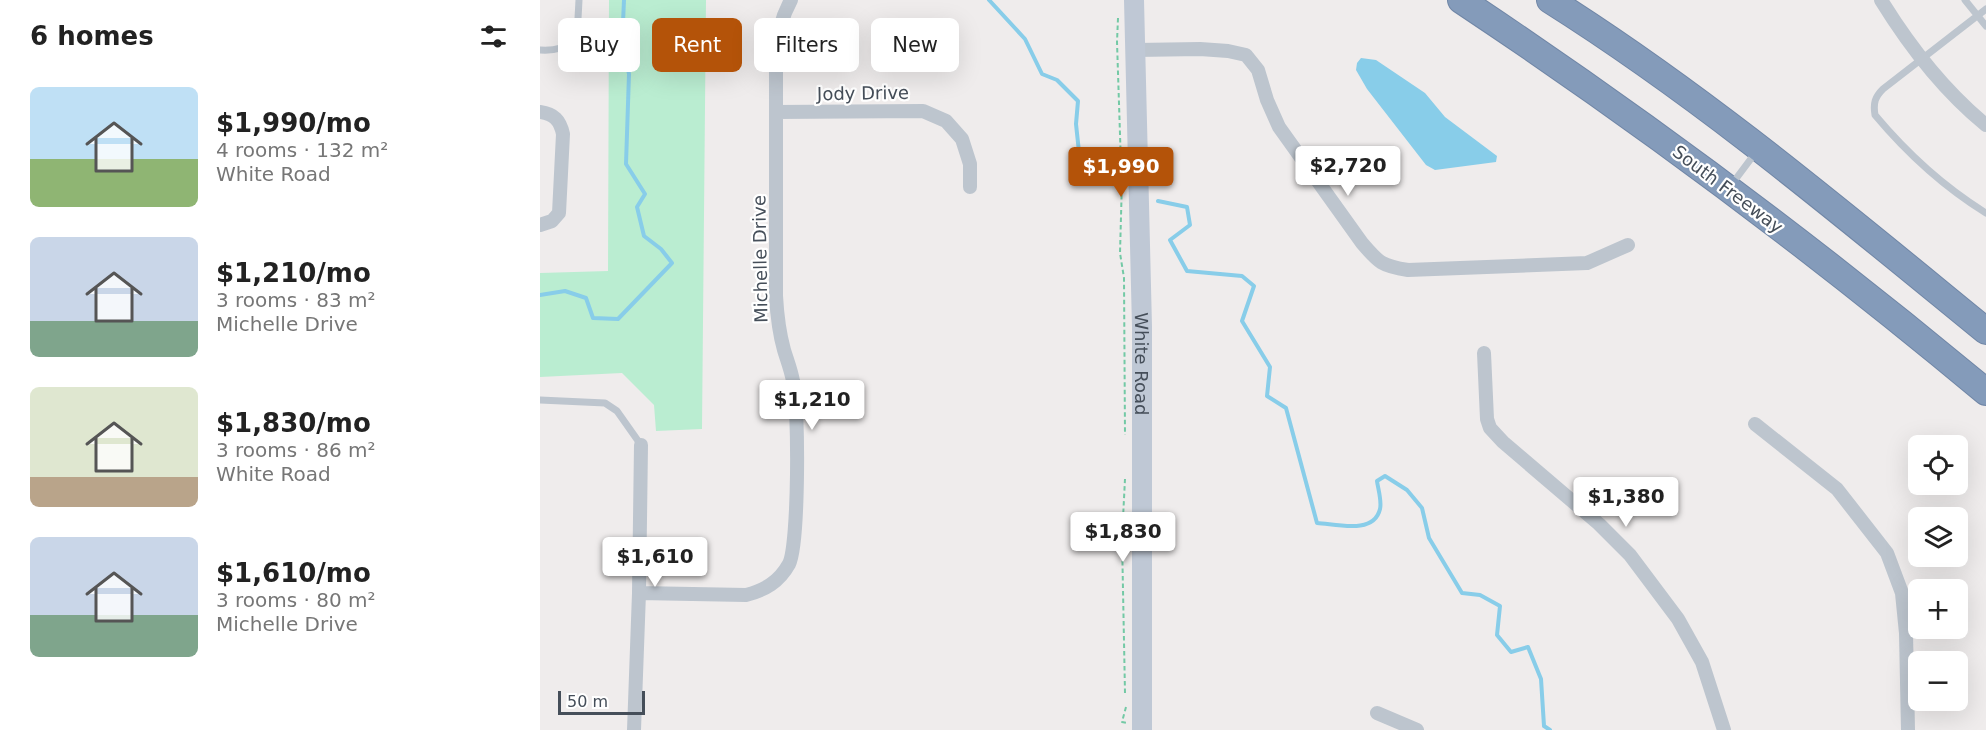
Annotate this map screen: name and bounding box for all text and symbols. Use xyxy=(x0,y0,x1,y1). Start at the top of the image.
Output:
chip: Buy xyxy=(558,18,640,72)
chip: Rent xyxy=(652,18,742,72)
chip: Filters xyxy=(754,18,859,72)
chip: New xyxy=(871,18,959,72)
icon: filters xyxy=(477,20,510,53)
text: 6 homes xyxy=(30,21,154,51)
street label: Jody Drive xyxy=(816,82,909,104)
text: $1,990/mo xyxy=(216,108,371,138)
icon: home xyxy=(78,111,150,183)
text: 4 rooms · 132 m² xyxy=(216,138,388,162)
street label: South Freeway xyxy=(1669,141,1788,238)
pin: $2,720 xyxy=(1299,146,1397,197)
pin: $1,990 xyxy=(1072,147,1170,198)
text: $2,720 xyxy=(1309,153,1387,177)
text: $1,990 xyxy=(1082,154,1160,178)
text: White Road xyxy=(216,162,331,186)
street label: Michelle Drive xyxy=(748,195,772,323)
text: $1,210/mo xyxy=(216,258,371,288)
icon: home xyxy=(78,261,150,333)
text: 3 rooms · 83 m² xyxy=(216,288,376,312)
text: Michelle Drive xyxy=(216,312,358,336)
street label: White Road xyxy=(1131,312,1153,416)
pin: $1,210 xyxy=(763,380,861,431)
text: $1,210 xyxy=(773,387,851,411)
text: $1,830/mo xyxy=(216,408,371,438)
icon: home xyxy=(78,411,150,483)
map controls xyxy=(1908,435,1968,711)
button: locate xyxy=(1908,435,1968,495)
text: 3 rooms · 86 m² xyxy=(216,438,376,462)
text: White Road xyxy=(216,462,331,486)
pin: $1,380 xyxy=(1577,477,1675,528)
text: $1,380 xyxy=(1587,484,1665,508)
button: layers xyxy=(1908,507,1968,567)
pin: $1,830 xyxy=(1074,512,1172,563)
text: $1,830 xyxy=(1084,519,1162,543)
pin: $1,610 xyxy=(606,537,704,588)
text: $1,610 xyxy=(616,544,694,568)
text: $1,610/mo xyxy=(216,558,371,588)
icon: home xyxy=(78,561,150,633)
button: + xyxy=(1908,579,1968,639)
text: 3 rooms · 80 m² xyxy=(216,588,376,612)
text: Michelle Drive xyxy=(216,612,358,636)
button: − xyxy=(1908,651,1968,711)
scale bar xyxy=(558,688,645,716)
text: 50 m xyxy=(567,692,608,711)

